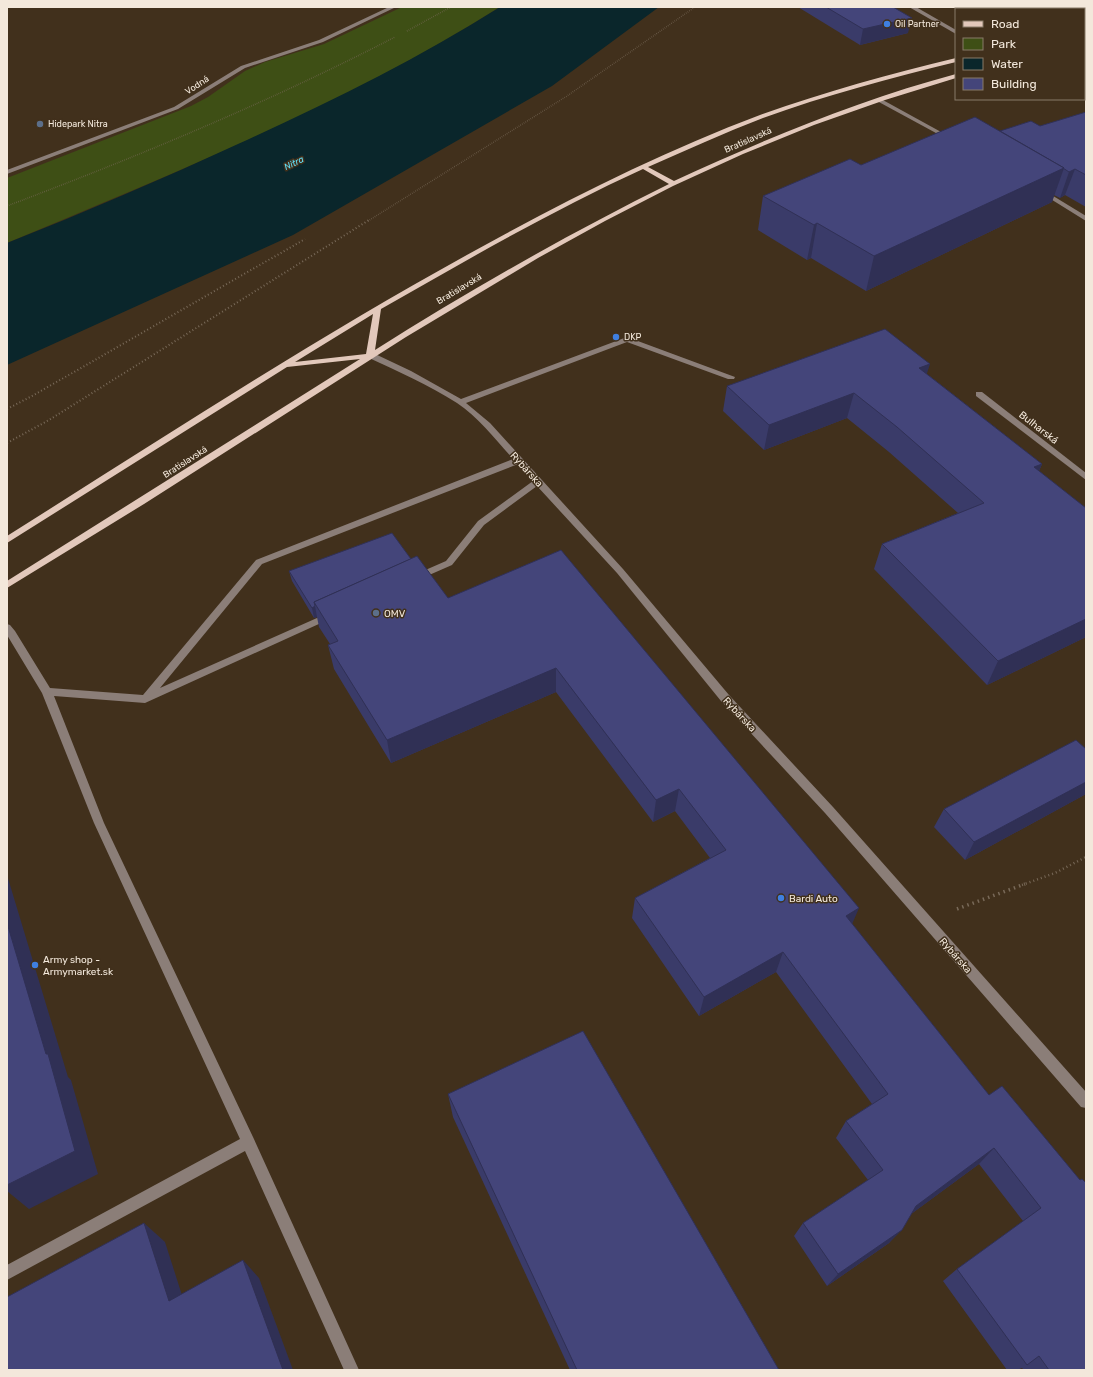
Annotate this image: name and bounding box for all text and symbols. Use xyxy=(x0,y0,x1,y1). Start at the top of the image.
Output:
legend xyxy=(955,8,1085,100)
text: Road xyxy=(991,17,1019,31)
marker: Oil Partner xyxy=(882,19,892,29)
place label: Oil Partner xyxy=(895,19,940,29)
text: Park xyxy=(991,37,1017,51)
text: Water xyxy=(991,57,1023,71)
street label: Vodná xyxy=(183,74,211,96)
text: Building xyxy=(991,77,1037,91)
marker: Hidepark Nitra xyxy=(35,119,45,129)
place label: Hidepark Nitra xyxy=(48,119,108,129)
street label: Bratislavská xyxy=(723,125,773,155)
water label: Nitra xyxy=(283,154,305,172)
street label: Bratislavská xyxy=(435,272,483,306)
marker: DKP xyxy=(611,332,621,342)
place label: DKP xyxy=(624,332,642,342)
street label: Bulharská xyxy=(1016,409,1060,447)
street label: Bratislavská xyxy=(161,444,209,480)
street label: Rybárska xyxy=(507,450,545,490)
marker: OMV xyxy=(371,608,381,618)
place label: OMV xyxy=(384,608,406,620)
street label: Rybárska xyxy=(720,695,758,735)
marker: Bardi Auto xyxy=(776,893,786,903)
place label: Bardi Auto xyxy=(789,893,838,905)
street label: Rybárska xyxy=(937,935,974,976)
place label: Army shop - Armymarket.sk xyxy=(43,954,114,978)
marker: Army shop - Armymarket.sk xyxy=(30,960,40,970)

